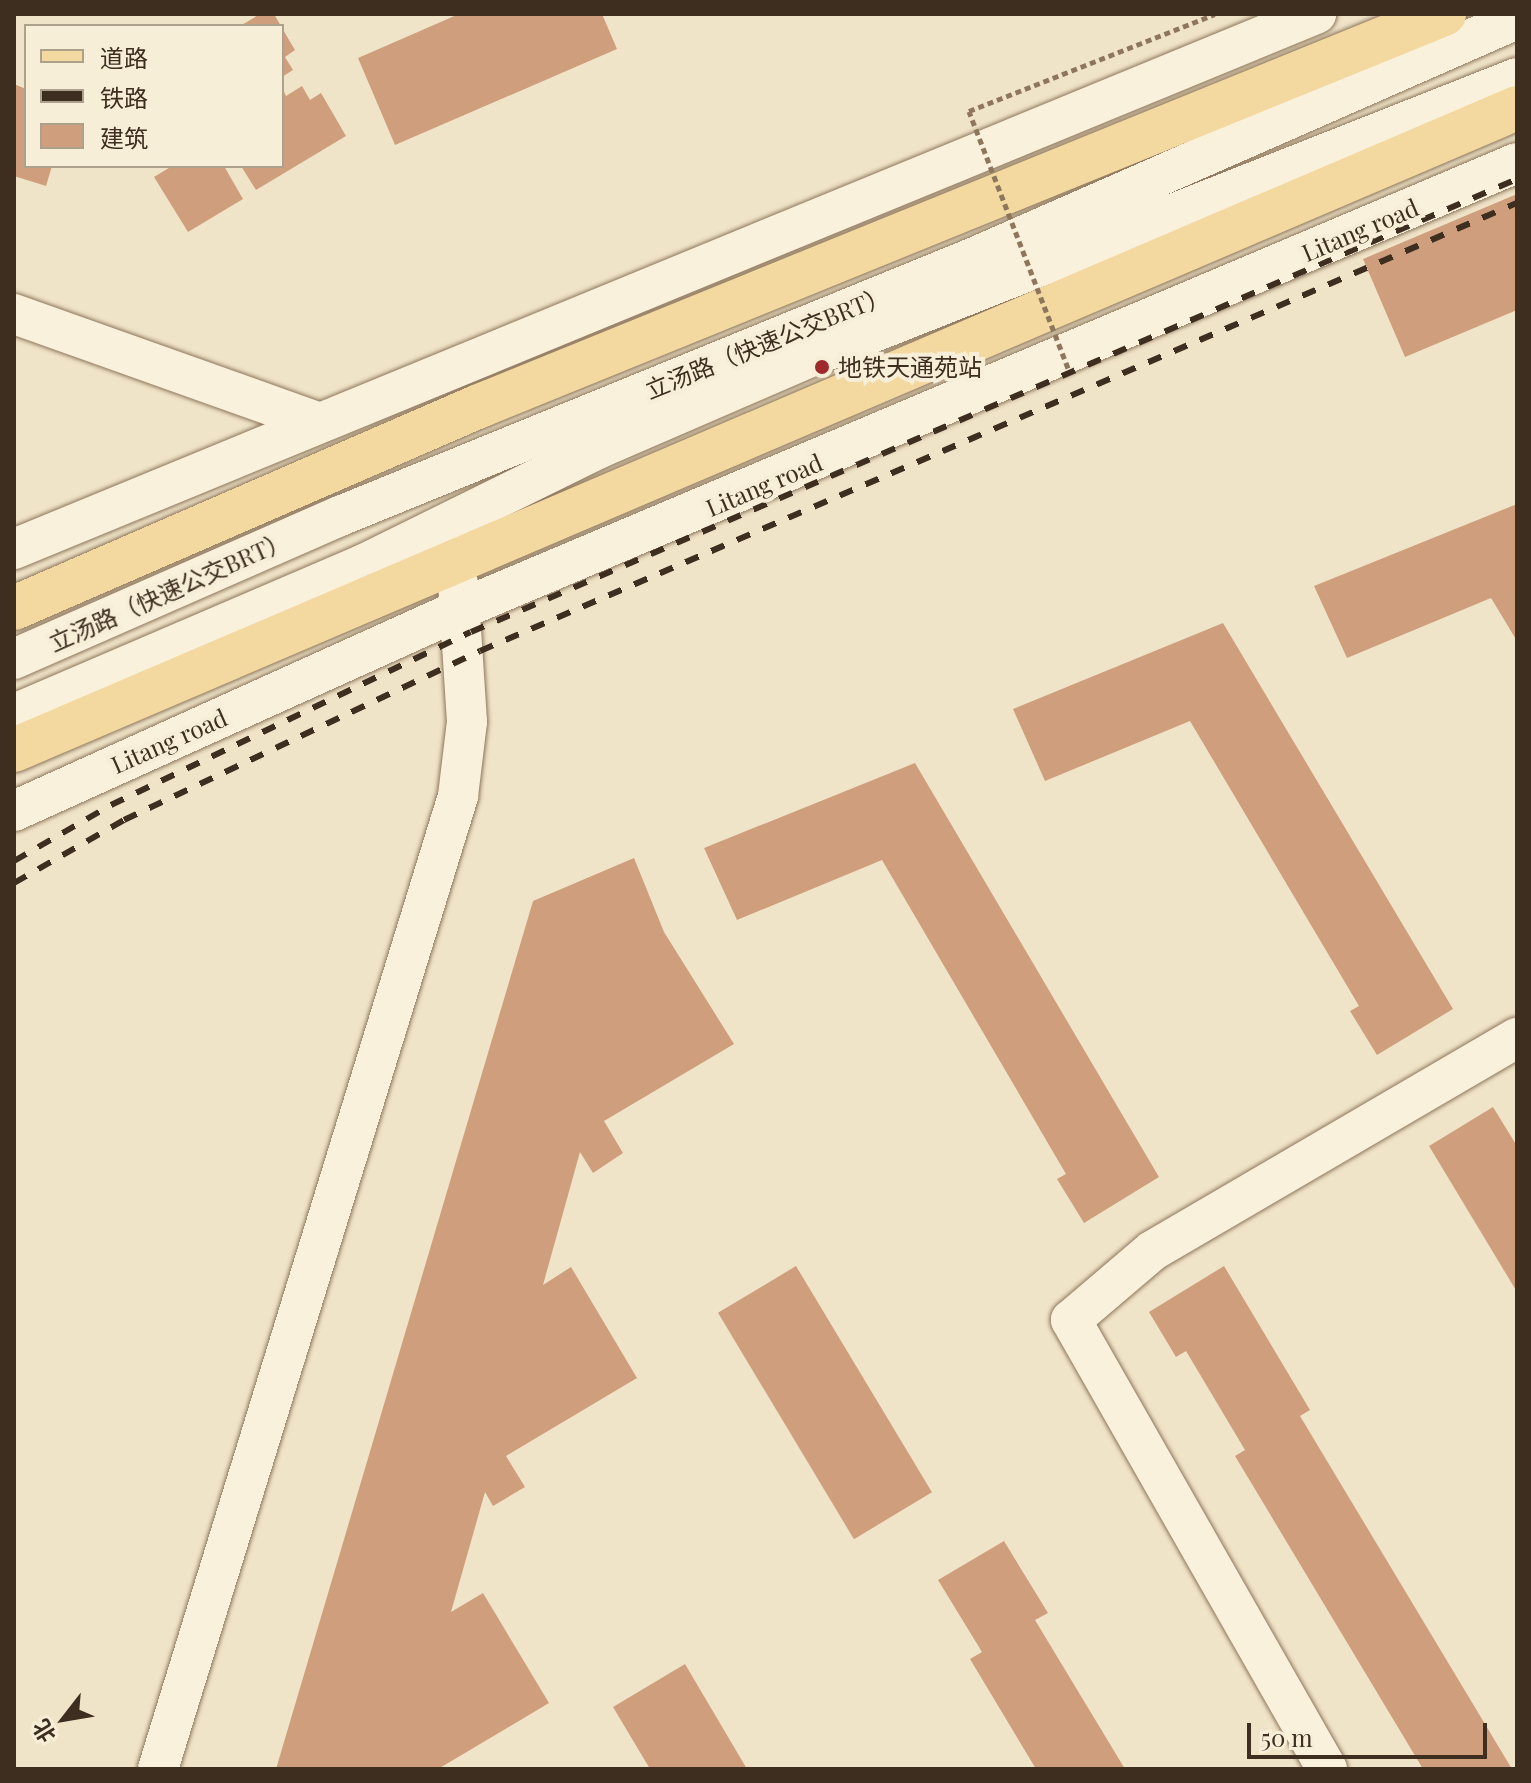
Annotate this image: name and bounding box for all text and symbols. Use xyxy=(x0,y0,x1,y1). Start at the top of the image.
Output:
legend xyxy=(24,24,284,168)
text: 道路 xyxy=(100,41,148,73)
text: 铁路 xyxy=(100,81,148,113)
text: 建筑 xyxy=(100,121,148,153)
street label: Litang road xyxy=(1297,193,1423,267)
street label: 立汤路（快速公交BRT） xyxy=(641,280,893,404)
place label: 地铁天通苑站 xyxy=(838,353,982,381)
marker: 地铁天通苑站 xyxy=(813,358,831,376)
street label: Litang road xyxy=(701,448,827,522)
street label: 立汤路（快速公交BRT） xyxy=(44,525,294,657)
street label: Litang road xyxy=(107,703,231,779)
north arrow xyxy=(24,1679,104,1759)
scale bar xyxy=(1251,1707,1491,1757)
text: 北 xyxy=(25,1714,62,1749)
text: 50 m xyxy=(1261,1721,1313,1753)

